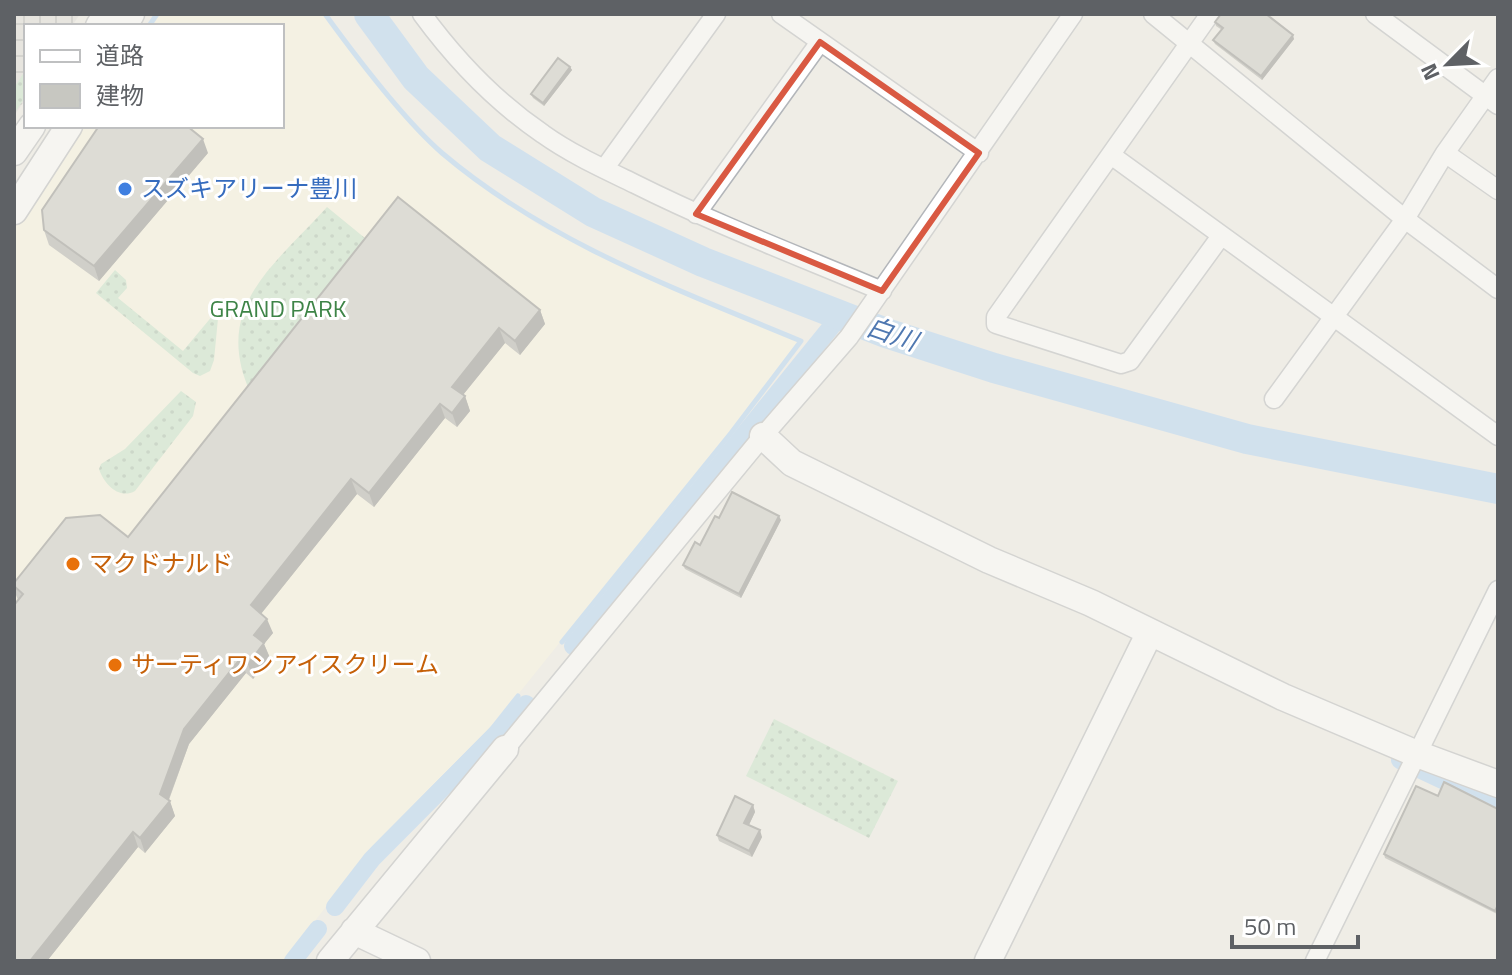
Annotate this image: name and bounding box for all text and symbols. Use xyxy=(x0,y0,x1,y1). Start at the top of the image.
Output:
legend xyxy=(24,24,284,128)
north arrow xyxy=(1408,24,1488,104)
text: 道路 xyxy=(96,37,144,73)
text: N xyxy=(1411,58,1448,86)
text: 建物 xyxy=(96,77,144,113)
place label: スズキアリーナ豊川 xyxy=(141,170,357,206)
marker: スズキアリーナ豊川 xyxy=(116,180,134,198)
park label: GRAND PARK xyxy=(210,290,347,326)
water label: 白川 xyxy=(861,307,926,361)
place label: マクドナルド xyxy=(89,545,233,581)
marker: マクドナルド xyxy=(64,555,82,573)
place label: サーティワンアイスクリーム xyxy=(131,646,439,682)
marker: サーティワンアイスクリーム xyxy=(106,656,124,674)
scale bar xyxy=(1232,899,1358,949)
text: 50 m xyxy=(1244,908,1296,944)

